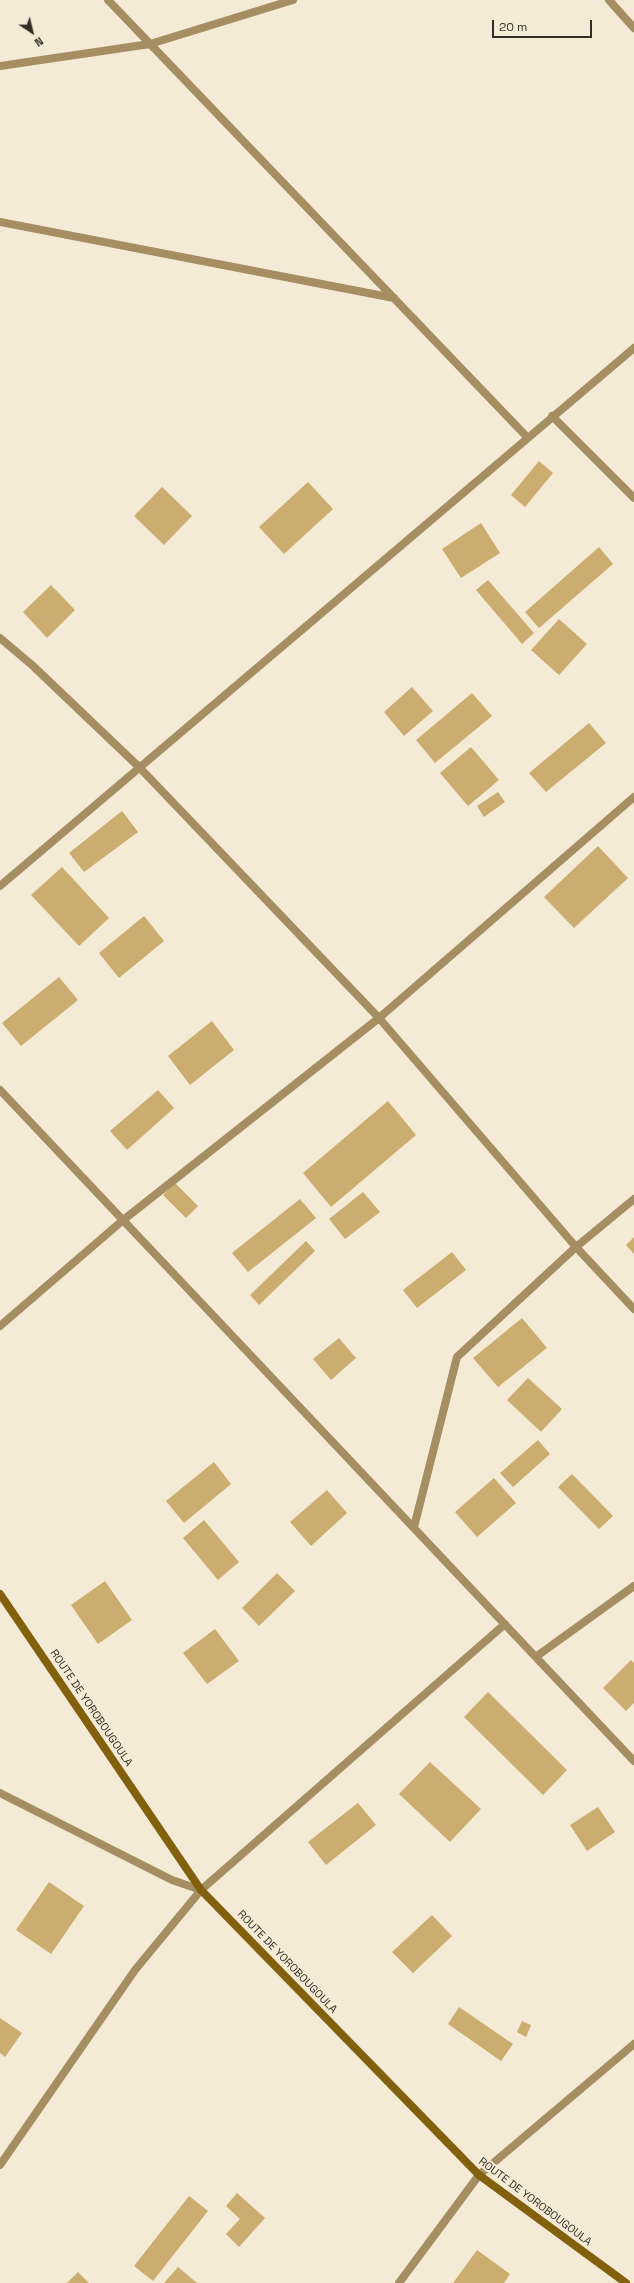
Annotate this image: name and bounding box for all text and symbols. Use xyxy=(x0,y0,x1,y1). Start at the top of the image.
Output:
north arrow xyxy=(12,12,52,52)
scale bar xyxy=(494,12,594,38)
text: 20 m xyxy=(499,19,527,35)
text: N xyxy=(32,34,46,50)
street label: ROUTE DE YOROBOUGOULA xyxy=(47,1647,135,1769)
street label: ROUTE DE YOROBOUGOULA xyxy=(234,1908,340,2016)
street label: ROUTE DE YOROBOUGOULA xyxy=(476,2155,594,2249)

